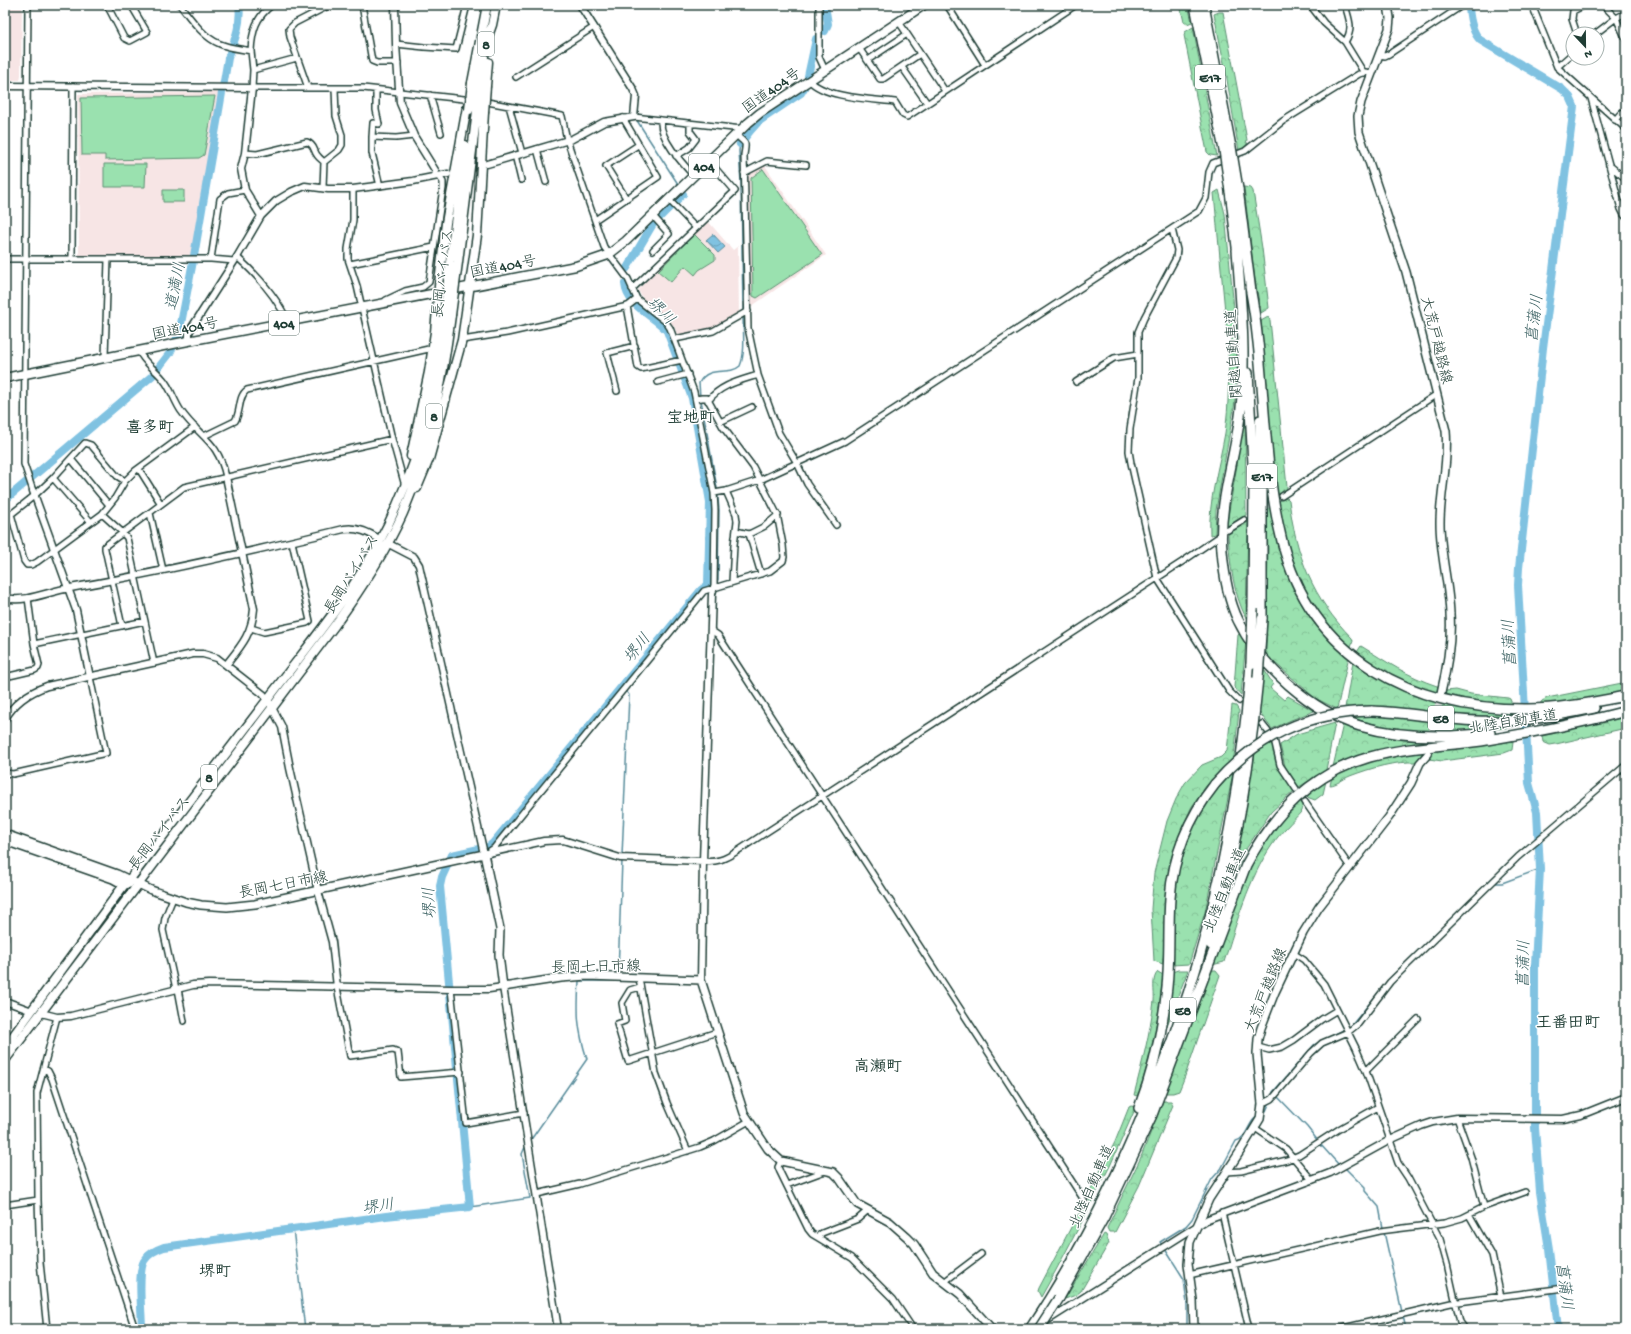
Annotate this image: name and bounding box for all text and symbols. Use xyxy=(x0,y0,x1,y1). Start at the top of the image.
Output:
north arrow xyxy=(1565,26,1605,66)
road number: 8 xyxy=(478,32,494,56)
text: N xyxy=(1582,47,1594,60)
street label: 国道404号 xyxy=(739,65,805,118)
road number: E17 xyxy=(1195,65,1225,89)
road number: 404 xyxy=(689,154,719,178)
street label: 長岡バイパス xyxy=(430,228,458,319)
street label: 国道404号 xyxy=(468,253,538,283)
water label: 道満川 xyxy=(163,261,191,312)
water label: 菖蒲川 xyxy=(1523,293,1549,343)
water label: 堺川 xyxy=(641,294,678,331)
street label: 大荒戸越路線 xyxy=(1415,294,1456,386)
street label: 関越自動車道 xyxy=(1222,308,1247,399)
road number: 404 xyxy=(269,311,299,335)
street label: 国道404号 xyxy=(150,315,220,345)
road number: 8 xyxy=(426,404,442,428)
district label: 宝地町 xyxy=(667,409,715,429)
district label: 喜多町 xyxy=(126,418,174,439)
road number: E17 xyxy=(1247,464,1277,488)
street label: 長岡バイパス xyxy=(321,532,384,618)
water label: 菖蒲川 xyxy=(1500,618,1522,667)
water label: 堺川 xyxy=(620,630,656,668)
road number: E8 xyxy=(1428,706,1454,730)
street label: 北陸自動車道 xyxy=(1467,706,1559,739)
road number: 8 xyxy=(201,765,217,789)
street label: 長岡バイパス xyxy=(126,793,195,875)
street label: 北陸自動車道 xyxy=(1200,845,1251,936)
street label: 長岡七日市線 xyxy=(237,868,329,903)
water label: 堺川 xyxy=(420,886,442,919)
water label: 菖蒲川 xyxy=(1515,940,1535,988)
street label: 大荒戸越路線 xyxy=(1241,945,1292,1036)
street label: 長岡七日市線 xyxy=(551,957,641,978)
road number: E8 xyxy=(1170,998,1196,1022)
district label: 王番田町 xyxy=(1536,1014,1600,1034)
district label: 高瀬町 xyxy=(854,1057,902,1078)
street label: 北陸自動車道 xyxy=(1065,1142,1119,1232)
water label: 堺川 xyxy=(361,1196,396,1220)
water label: 菖蒲川 xyxy=(1550,1261,1576,1311)
district label: 堺町 xyxy=(199,1263,231,1283)

